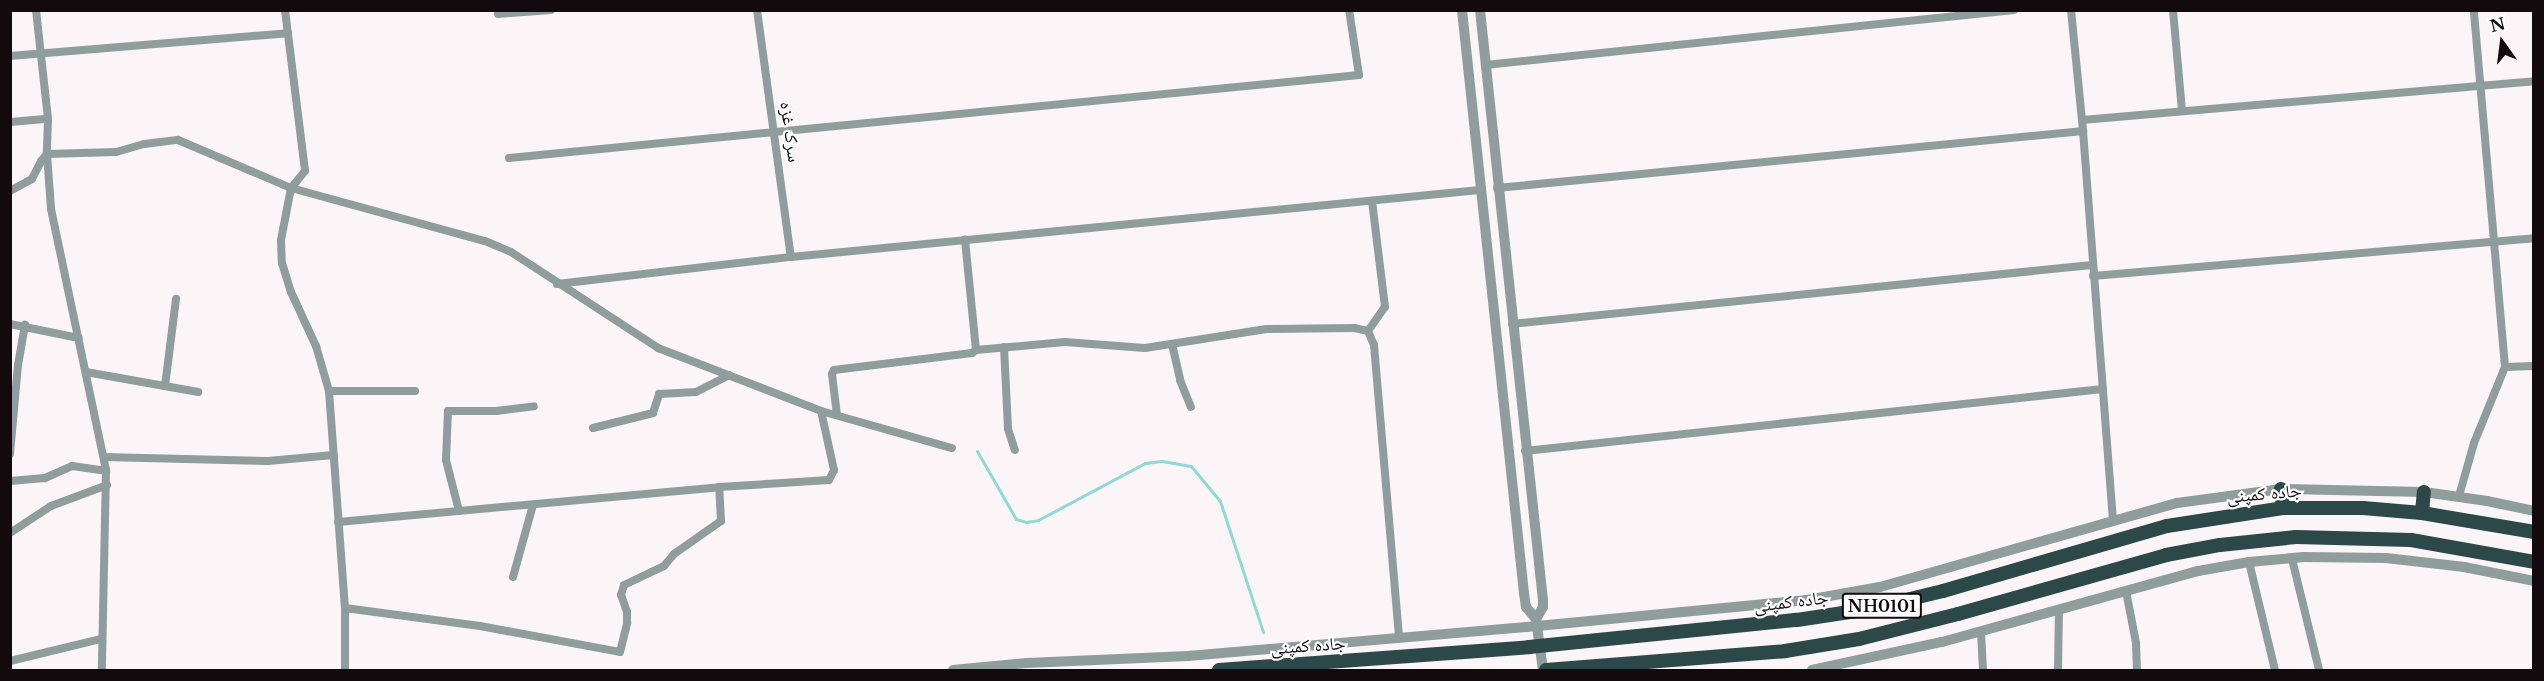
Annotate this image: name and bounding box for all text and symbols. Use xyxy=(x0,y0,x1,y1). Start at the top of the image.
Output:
north arrow xyxy=(2472,12,2532,72)
text: N xyxy=(2488,13,2507,36)
street label: سرک غزه xyxy=(775,100,805,164)
street label: جاده کمپنی xyxy=(2226,480,2302,508)
street label: جاده کمپنی xyxy=(1752,587,1830,617)
road number: NH0101 xyxy=(1842,593,1922,619)
street label: جاده کمپنی xyxy=(1270,633,1346,659)

